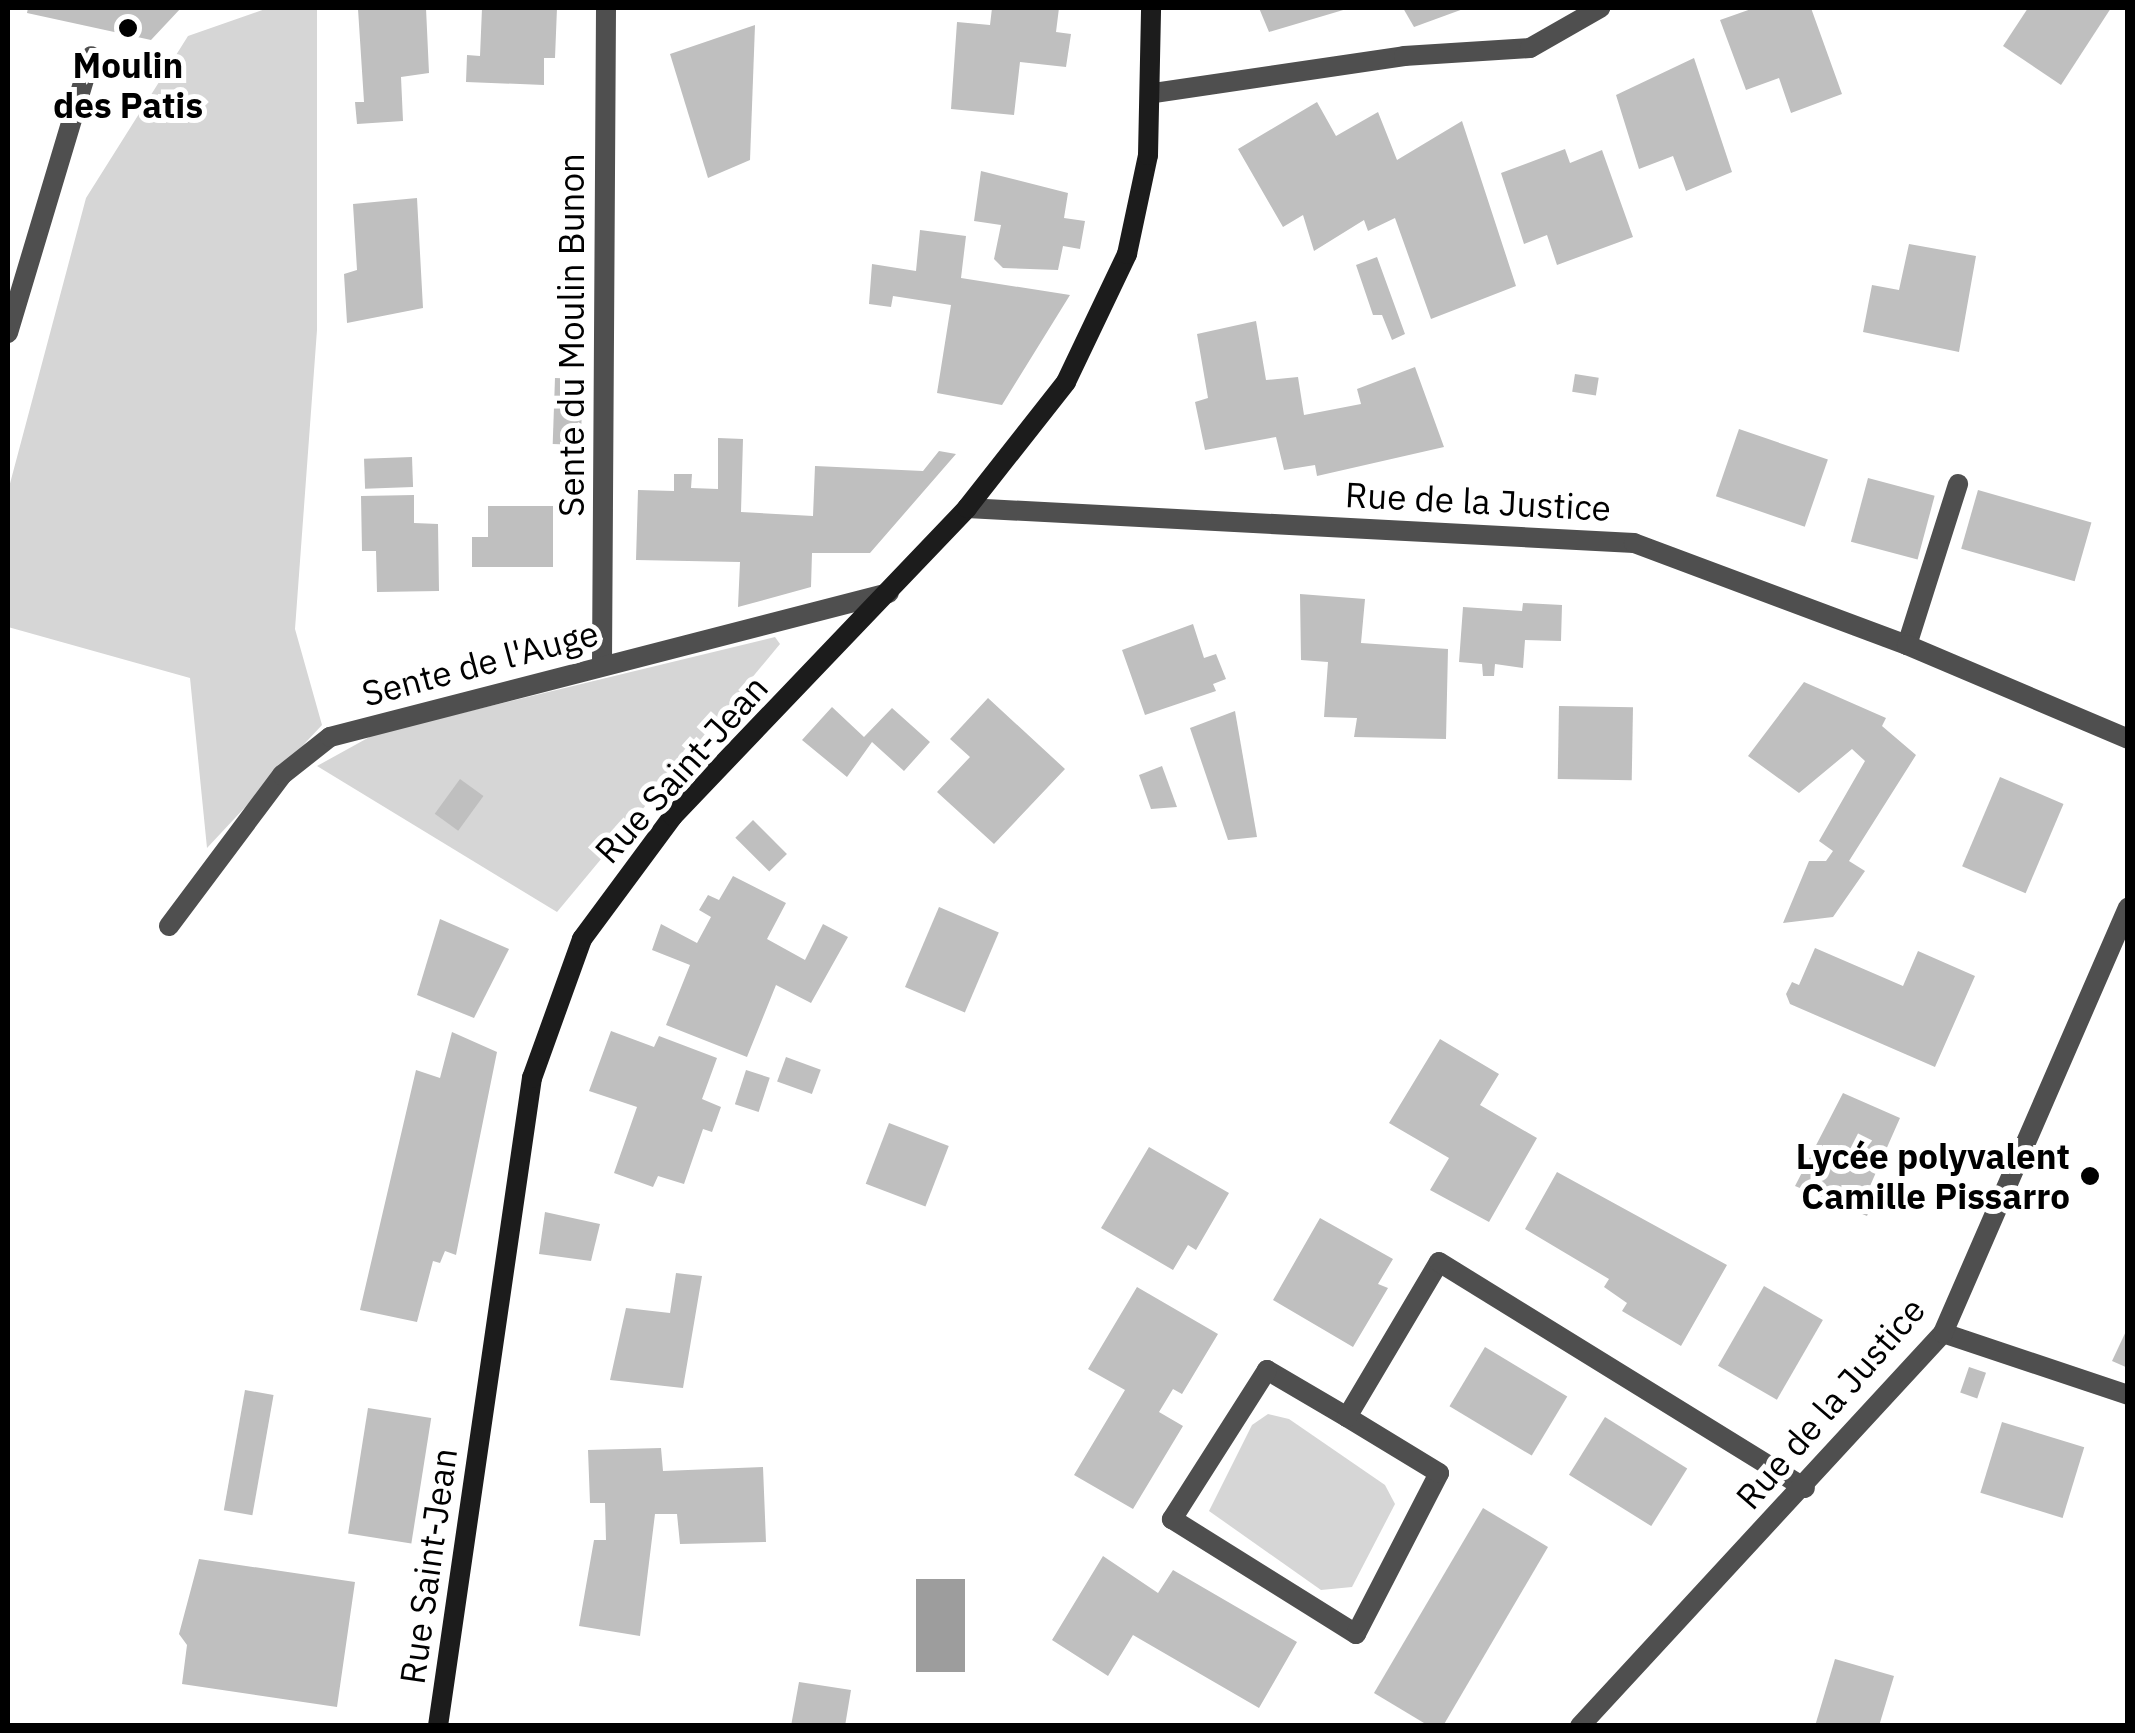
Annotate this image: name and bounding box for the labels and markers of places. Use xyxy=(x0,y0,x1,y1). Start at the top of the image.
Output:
marker: Moulin des Patis xyxy=(117,17,139,39)
place label: Moulin des Patis xyxy=(53,44,203,126)
place label: Lycée polyvalent Camille Pissarro xyxy=(1796,1135,2070,1217)
marker: Lycée polyvalent Camille Pissarro xyxy=(2079,1165,2101,1187)

